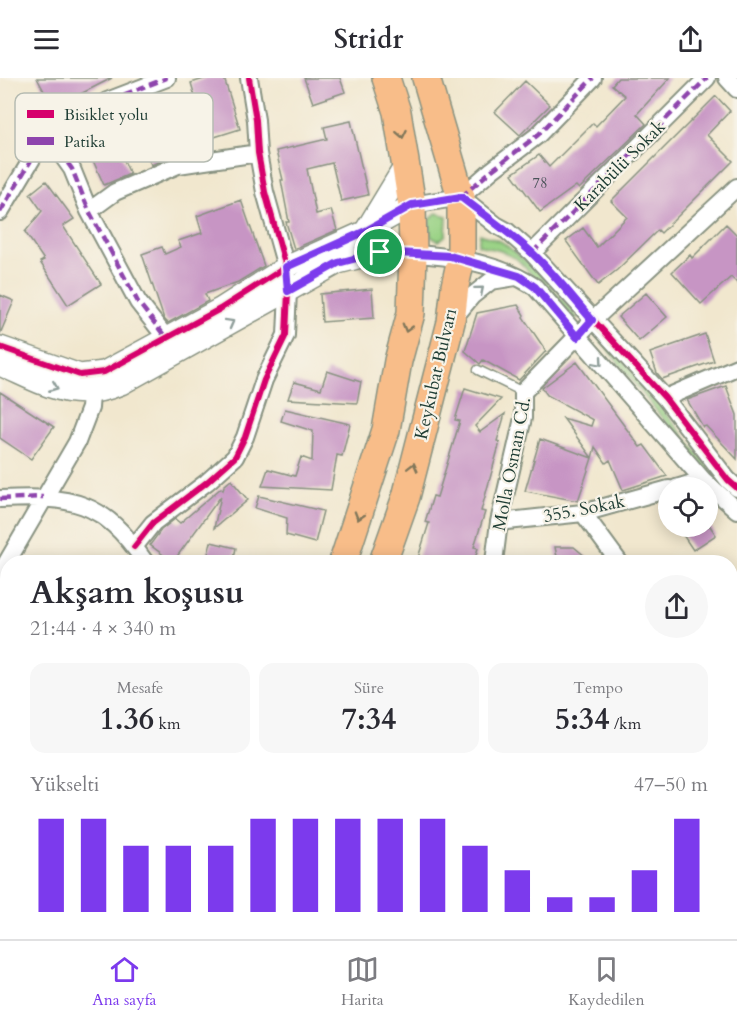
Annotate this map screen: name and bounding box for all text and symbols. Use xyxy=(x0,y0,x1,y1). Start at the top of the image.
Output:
text: Stridr xyxy=(334,21,403,58)
icon: menu xyxy=(30,23,63,56)
icon: share xyxy=(674,23,707,56)
legend xyxy=(15,93,213,162)
text: Bisiklet yolu xyxy=(64,104,149,126)
street label: Karabülü Sokak xyxy=(569,114,672,217)
one-way arrow xyxy=(395,129,408,139)
text: Patika xyxy=(64,131,105,153)
house number: 78 xyxy=(532,173,548,193)
pin xyxy=(354,226,405,277)
icon: arrive xyxy=(363,235,396,268)
one-way arrow xyxy=(473,287,484,298)
street label: Keykubat Bulvarı xyxy=(409,306,463,442)
one-way arrow xyxy=(224,319,235,330)
one-way arrow xyxy=(402,322,414,333)
one-way arrow xyxy=(592,355,603,366)
one-way arrow xyxy=(48,380,59,393)
street label: Molla Osman Cd. xyxy=(487,395,537,533)
one-way arrow xyxy=(406,462,419,472)
map controls xyxy=(658,477,718,537)
button: locate xyxy=(658,477,718,537)
street label: 355. Sokak xyxy=(541,489,627,529)
one-way arrow xyxy=(353,510,366,521)
text: Akşam koşusu xyxy=(30,570,244,615)
button: share xyxy=(645,575,708,638)
text: 21:44 · 4 × 340 m xyxy=(30,615,176,642)
text: Mesafe xyxy=(117,677,163,699)
text: Süre xyxy=(354,677,384,699)
text: Tempo xyxy=(573,677,623,699)
text: 1.36 xyxy=(99,699,154,740)
text: 7:34 xyxy=(342,699,396,740)
text: 5:34 xyxy=(555,699,610,740)
text: km xyxy=(154,713,181,735)
text: /km xyxy=(610,713,641,735)
text: Yükselti xyxy=(30,771,99,798)
text: 47–50 m xyxy=(634,771,708,798)
tab: Ana sayfa xyxy=(92,953,156,1011)
tab: Harita xyxy=(341,953,384,1011)
tab: Kaydedilen xyxy=(568,953,645,1011)

